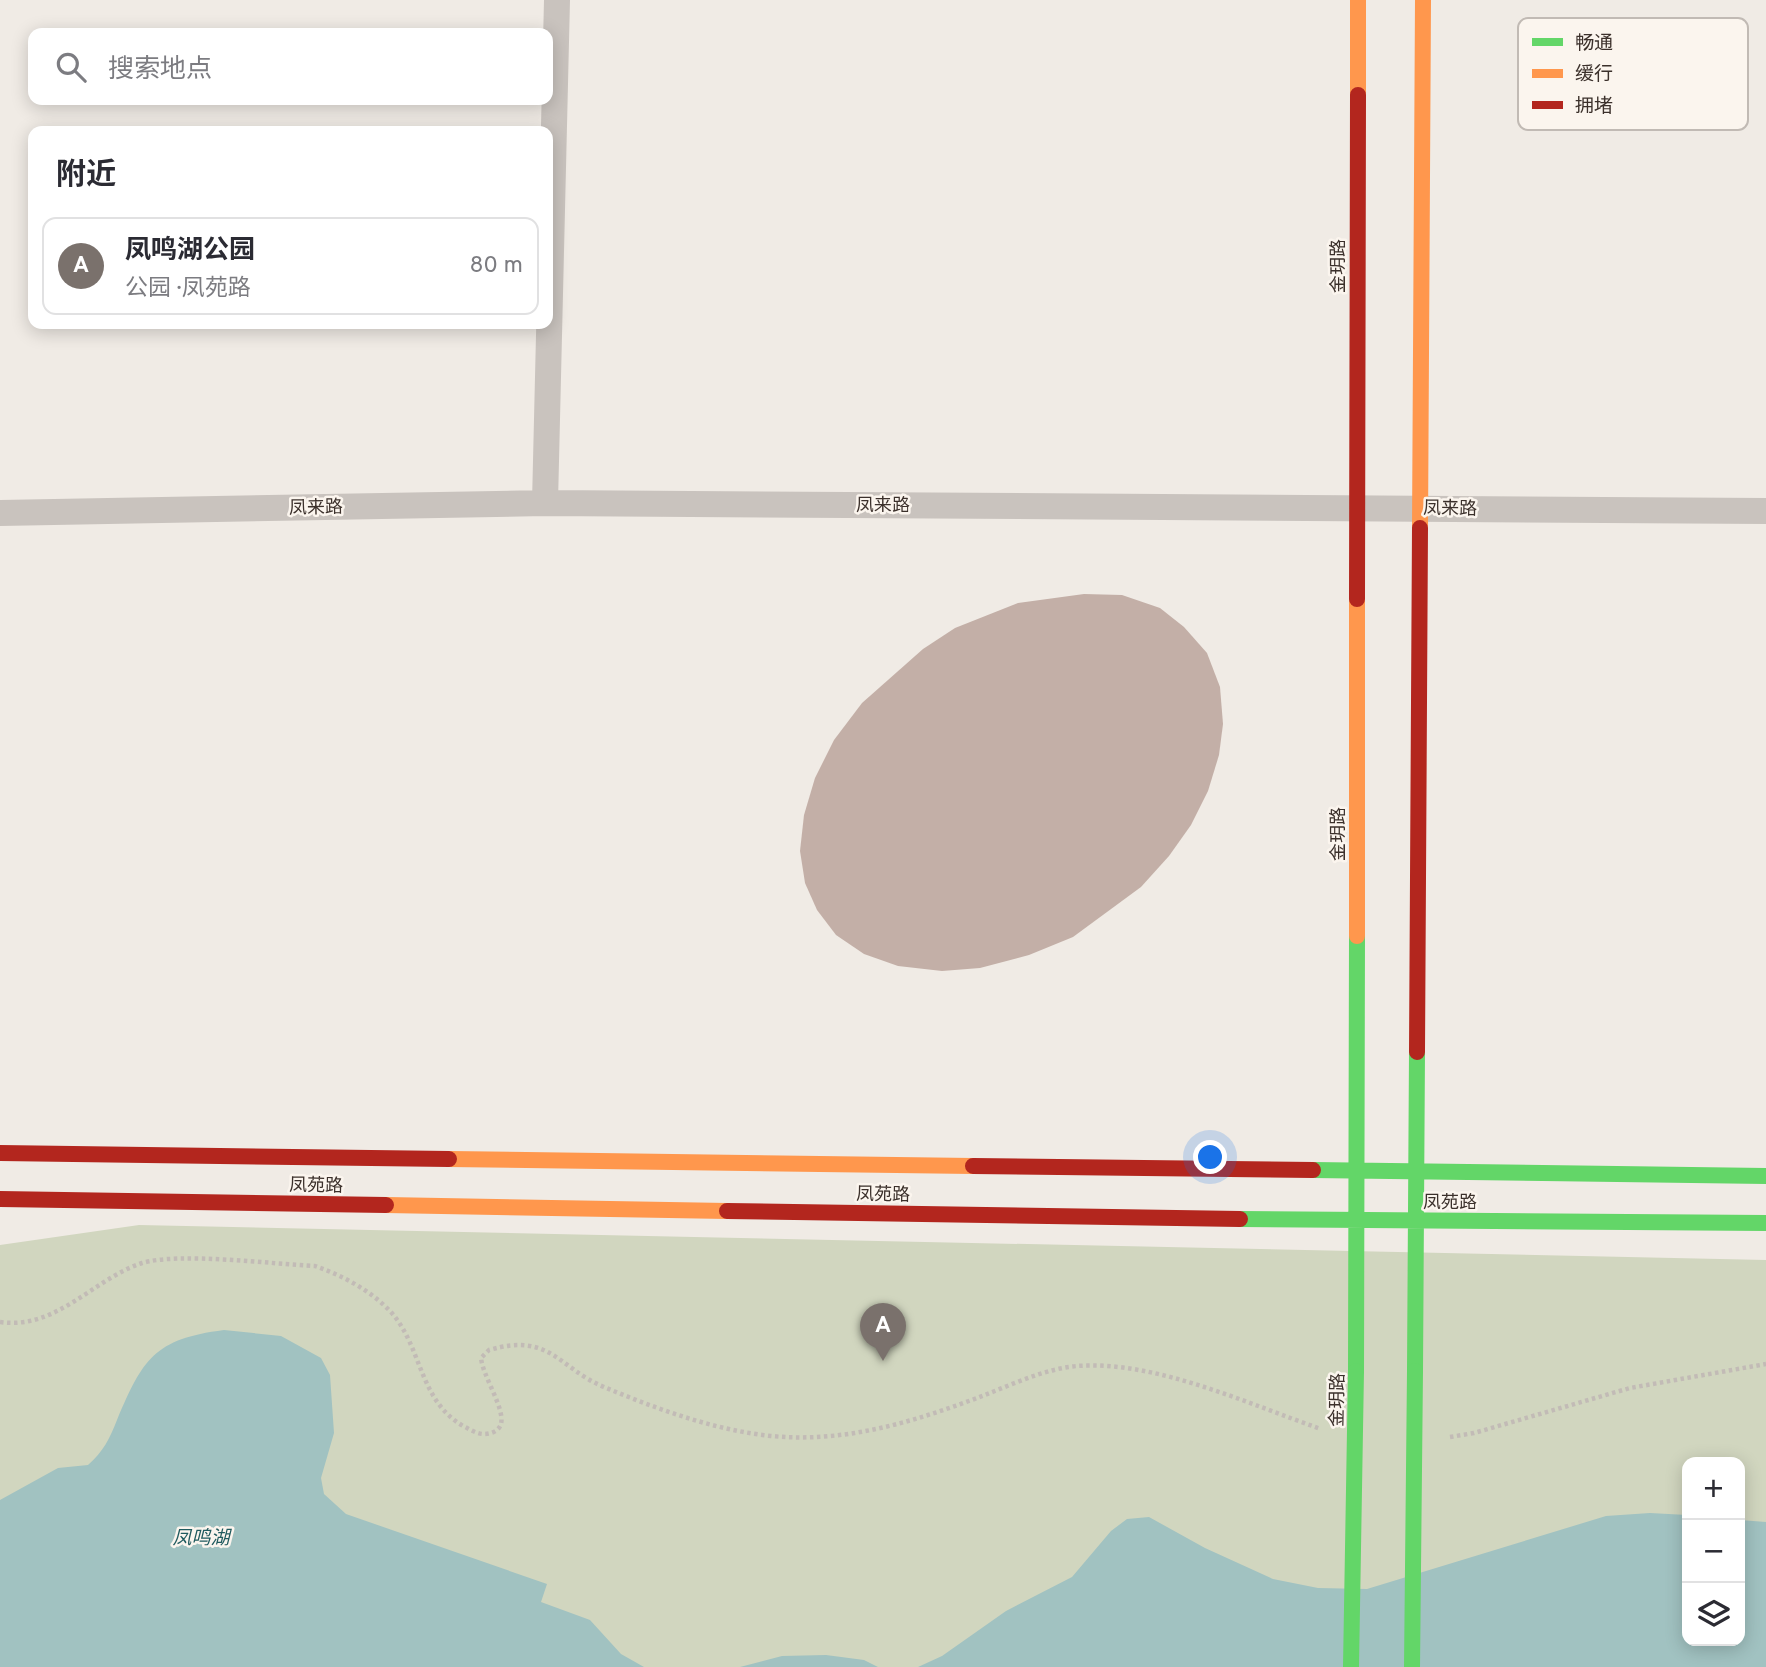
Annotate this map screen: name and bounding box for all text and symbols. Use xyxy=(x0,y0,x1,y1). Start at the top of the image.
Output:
legend xyxy=(1518,18,1748,130)
search box xyxy=(28,28,553,105)
text: 畅通 xyxy=(1575,32,1613,56)
icon: search xyxy=(52,48,90,86)
text: 搜索地点 xyxy=(108,54,212,87)
text: 缓行 xyxy=(1575,63,1613,87)
text: 拥堵 xyxy=(1575,95,1613,119)
text: 附近 xyxy=(56,158,116,195)
text: 凤鸣湖公园 xyxy=(125,235,255,268)
street label: 金玥路 xyxy=(1328,239,1351,293)
text: A xyxy=(73,252,89,281)
text: 80 m xyxy=(470,252,523,281)
text: 公园 · 凤苑路 xyxy=(125,275,251,304)
street label: 凤来路 xyxy=(856,495,910,518)
street label: 凤来路 xyxy=(289,497,343,520)
street label: 凤来路 xyxy=(1423,498,1477,521)
street label: 金玥路 xyxy=(1328,807,1351,861)
your location xyxy=(1193,1140,1227,1174)
street label: 凤苑路 xyxy=(289,1175,343,1198)
street label: 凤苑路 xyxy=(856,1184,910,1207)
street label: 凤苑路 xyxy=(1423,1192,1477,1215)
pin: A xyxy=(860,1303,906,1361)
street label: 金玥路 xyxy=(1327,1373,1350,1427)
map controls xyxy=(1682,1457,1745,1646)
button: + xyxy=(1682,1457,1745,1520)
button: − xyxy=(1682,1520,1745,1583)
water label: 凤鸣湖 xyxy=(172,1527,232,1551)
button: layers xyxy=(1682,1583,1745,1646)

